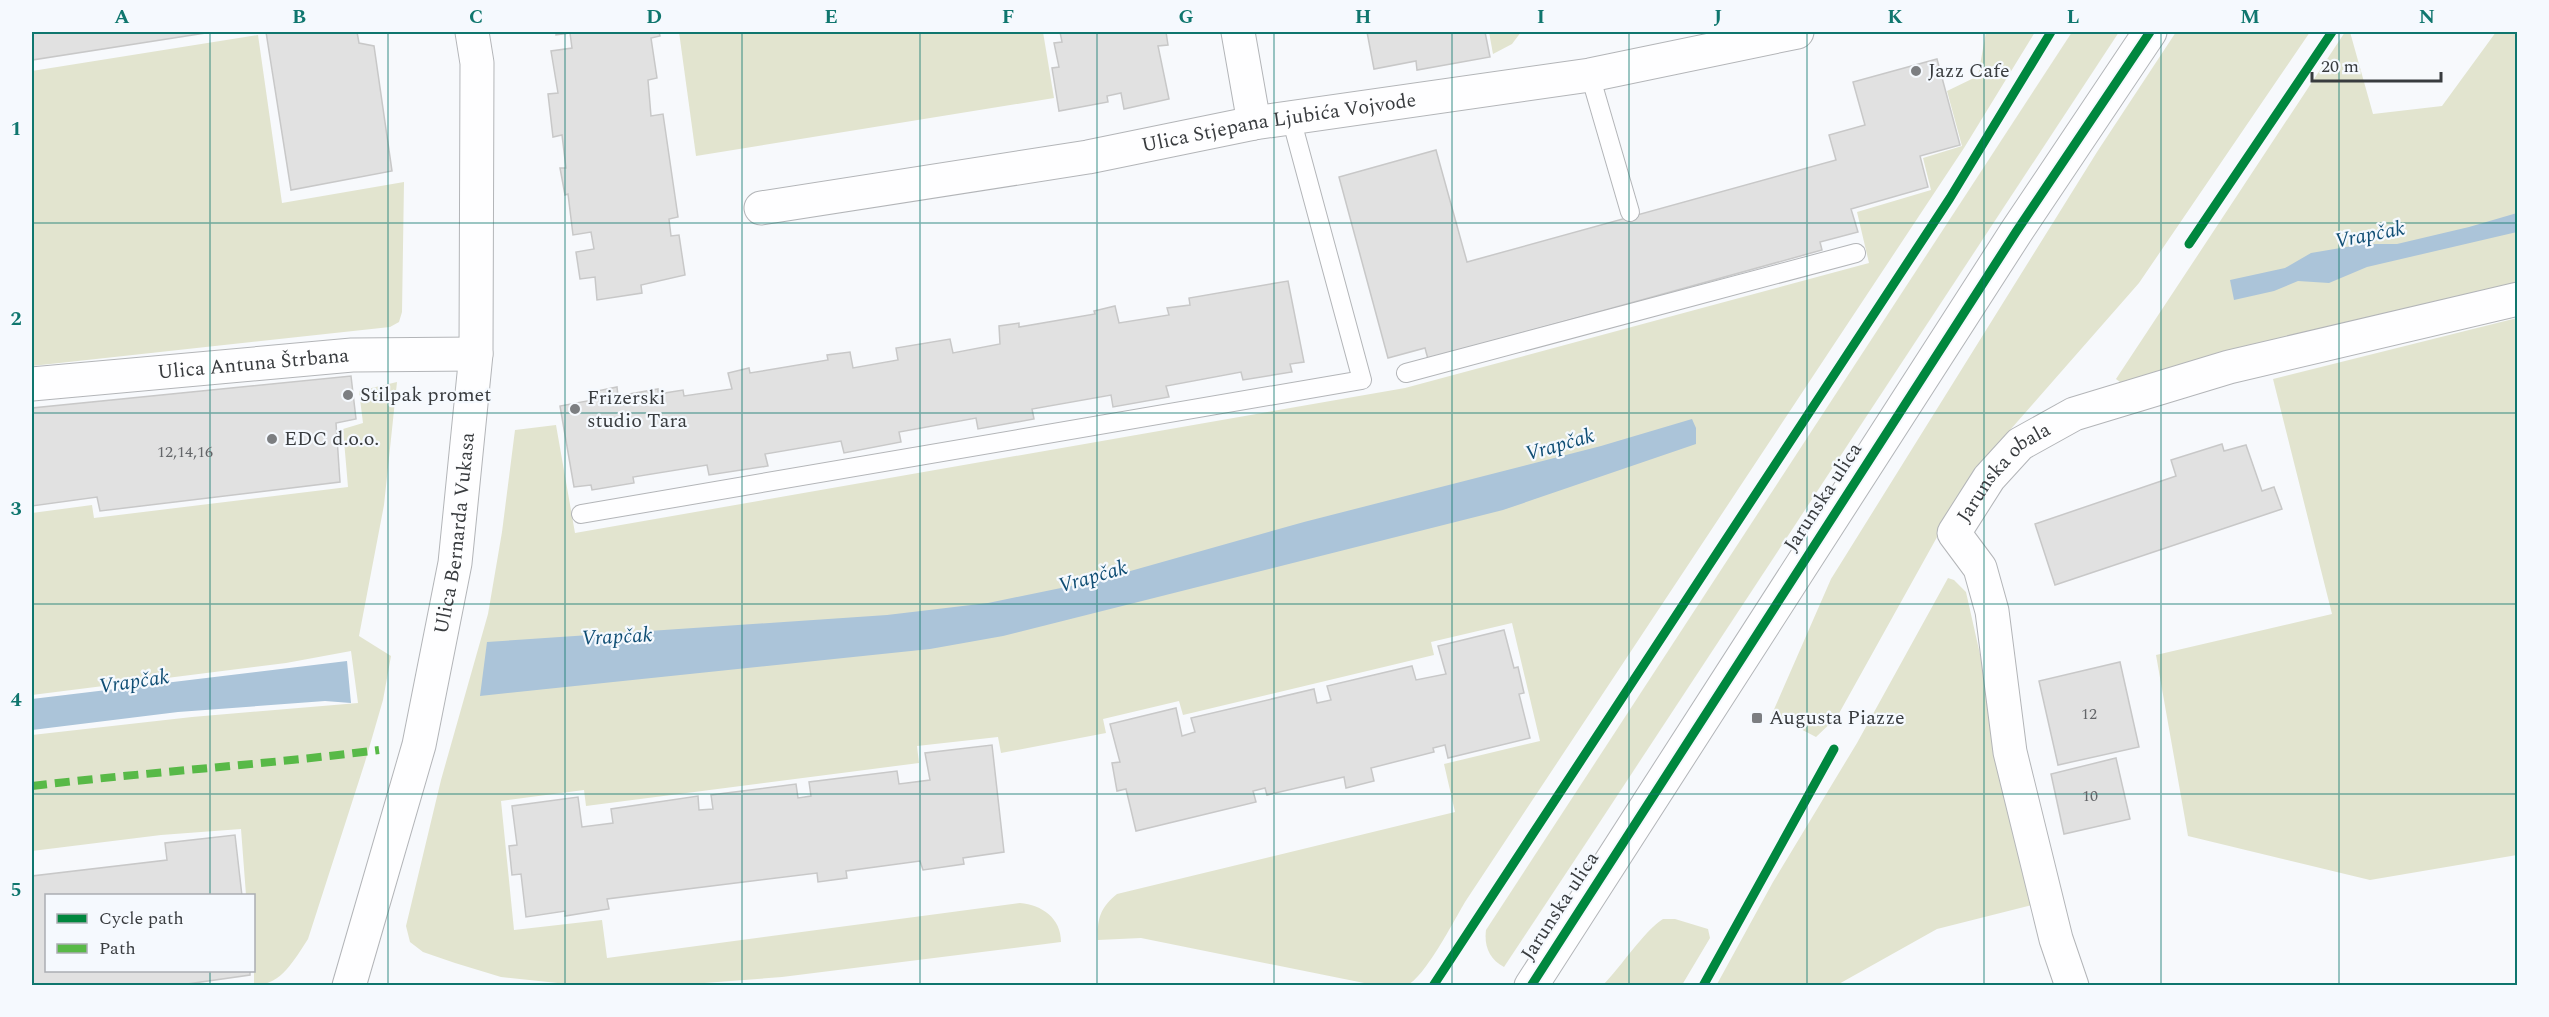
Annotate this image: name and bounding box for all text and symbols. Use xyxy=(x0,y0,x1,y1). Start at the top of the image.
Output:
text: A xyxy=(114,2,130,32)
text: B xyxy=(292,2,306,32)
text: C xyxy=(469,2,483,32)
text: D xyxy=(646,2,662,32)
text: E xyxy=(824,2,838,32)
text: F xyxy=(1002,2,1014,32)
text: G xyxy=(1178,2,1194,32)
text: H xyxy=(1355,2,1371,32)
text: I xyxy=(1537,2,1545,32)
text: J xyxy=(1714,2,1722,32)
text: K xyxy=(1887,2,1903,32)
text: L xyxy=(2067,2,2079,32)
text: M xyxy=(2240,2,2260,32)
text: N xyxy=(2419,2,2435,32)
scale bar xyxy=(2312,45,2441,83)
text: 20 m xyxy=(2321,53,2359,80)
place label: Jazz Cafe xyxy=(1928,56,2010,86)
marker: Jazz Cafe xyxy=(1909,64,1923,78)
street label: Ulica Stjepana Ljubića Vojvode xyxy=(1139,85,1418,161)
text: 1 xyxy=(10,114,22,144)
water label: Vrapčak xyxy=(2332,212,2408,257)
text: 2 xyxy=(10,304,22,334)
street label: Ulica Antuna Štrbana xyxy=(156,340,350,388)
place label: Stilpak promet xyxy=(360,380,491,410)
place label: Frizerski studio Tara xyxy=(587,383,688,436)
marker: Stilpak promet xyxy=(341,388,355,402)
marker: Frizerski studio Tara xyxy=(568,402,582,416)
street label: Jarunska obala xyxy=(1949,415,2056,529)
water label: Vrapčak xyxy=(1521,420,1599,470)
place label: EDC d.o.o. xyxy=(284,424,379,454)
street label: Ulica Bernarda Vukasa xyxy=(426,431,483,637)
marker: EDC d.o.o. xyxy=(265,432,279,446)
street label: Jarunska ulica xyxy=(1776,436,1870,557)
house number: 12,14,16 xyxy=(157,440,213,464)
text: 3 xyxy=(10,494,22,524)
water label: Vrapčak xyxy=(1054,552,1132,602)
water label: Vrapčak xyxy=(581,619,653,655)
water label: Vrapčak xyxy=(97,661,172,703)
text: 4 xyxy=(10,685,22,715)
house number: 12 xyxy=(2081,702,2097,726)
place label: Augusta Piazze xyxy=(1769,703,1905,733)
marker: Augusta Piazze xyxy=(1750,711,1764,725)
house number: 10 xyxy=(2082,784,2098,808)
street label: Jarunska ulica xyxy=(1513,845,1607,966)
text: 5 xyxy=(10,875,22,905)
legend xyxy=(45,894,255,972)
text: Cycle path xyxy=(99,905,184,932)
text: Path xyxy=(99,935,136,962)

